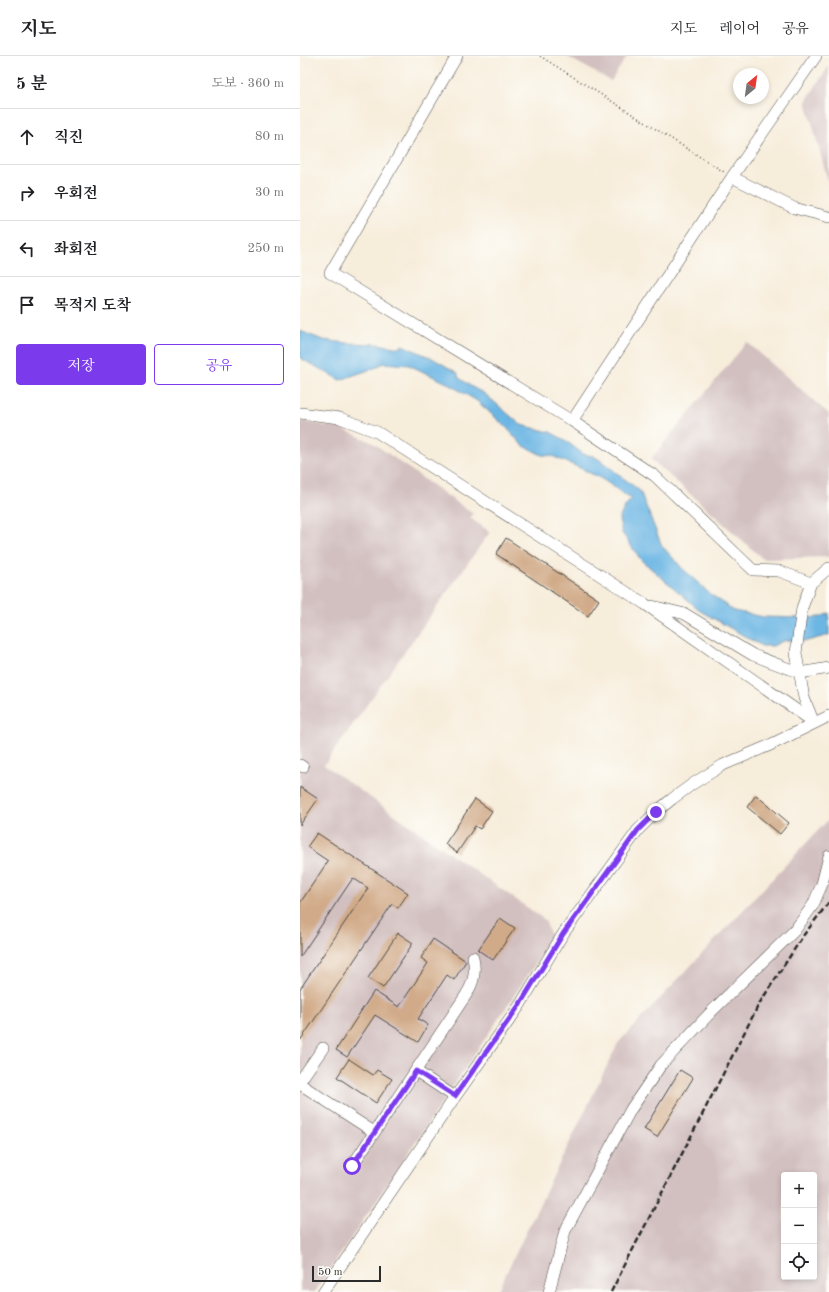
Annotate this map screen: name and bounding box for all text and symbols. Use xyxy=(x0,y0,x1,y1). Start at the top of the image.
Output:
text: 지도 xyxy=(20,21,57,40)
text: 지도 xyxy=(670,22,697,36)
text: 레이어 xyxy=(719,22,760,36)
text: 공유 xyxy=(782,22,809,36)
north arrow xyxy=(733,68,769,104)
text: 5 분 xyxy=(16,76,47,93)
text: 도보 · 360 m xyxy=(211,77,284,90)
icon: ahead xyxy=(16,126,38,148)
text: 80 m xyxy=(255,130,284,143)
text: 직진 xyxy=(54,131,83,146)
icon: right xyxy=(16,182,38,204)
text: 30 m xyxy=(255,186,284,199)
text: 우회전 xyxy=(54,187,97,202)
icon: left xyxy=(16,238,38,260)
text: 250 m xyxy=(247,242,284,255)
text: 좌회전 xyxy=(54,243,97,258)
icon: arrive xyxy=(16,294,38,316)
text: 목적지 도착 xyxy=(54,299,131,314)
button: 저장 xyxy=(16,344,146,385)
button: 공유 xyxy=(154,344,284,385)
route end xyxy=(647,803,665,821)
route start xyxy=(343,1157,361,1175)
map controls xyxy=(781,1172,817,1280)
button: + xyxy=(781,1172,817,1208)
button: − xyxy=(781,1208,817,1244)
button: locate xyxy=(781,1244,817,1280)
scale bar xyxy=(312,1264,381,1283)
text: 50 m xyxy=(318,1267,343,1278)

